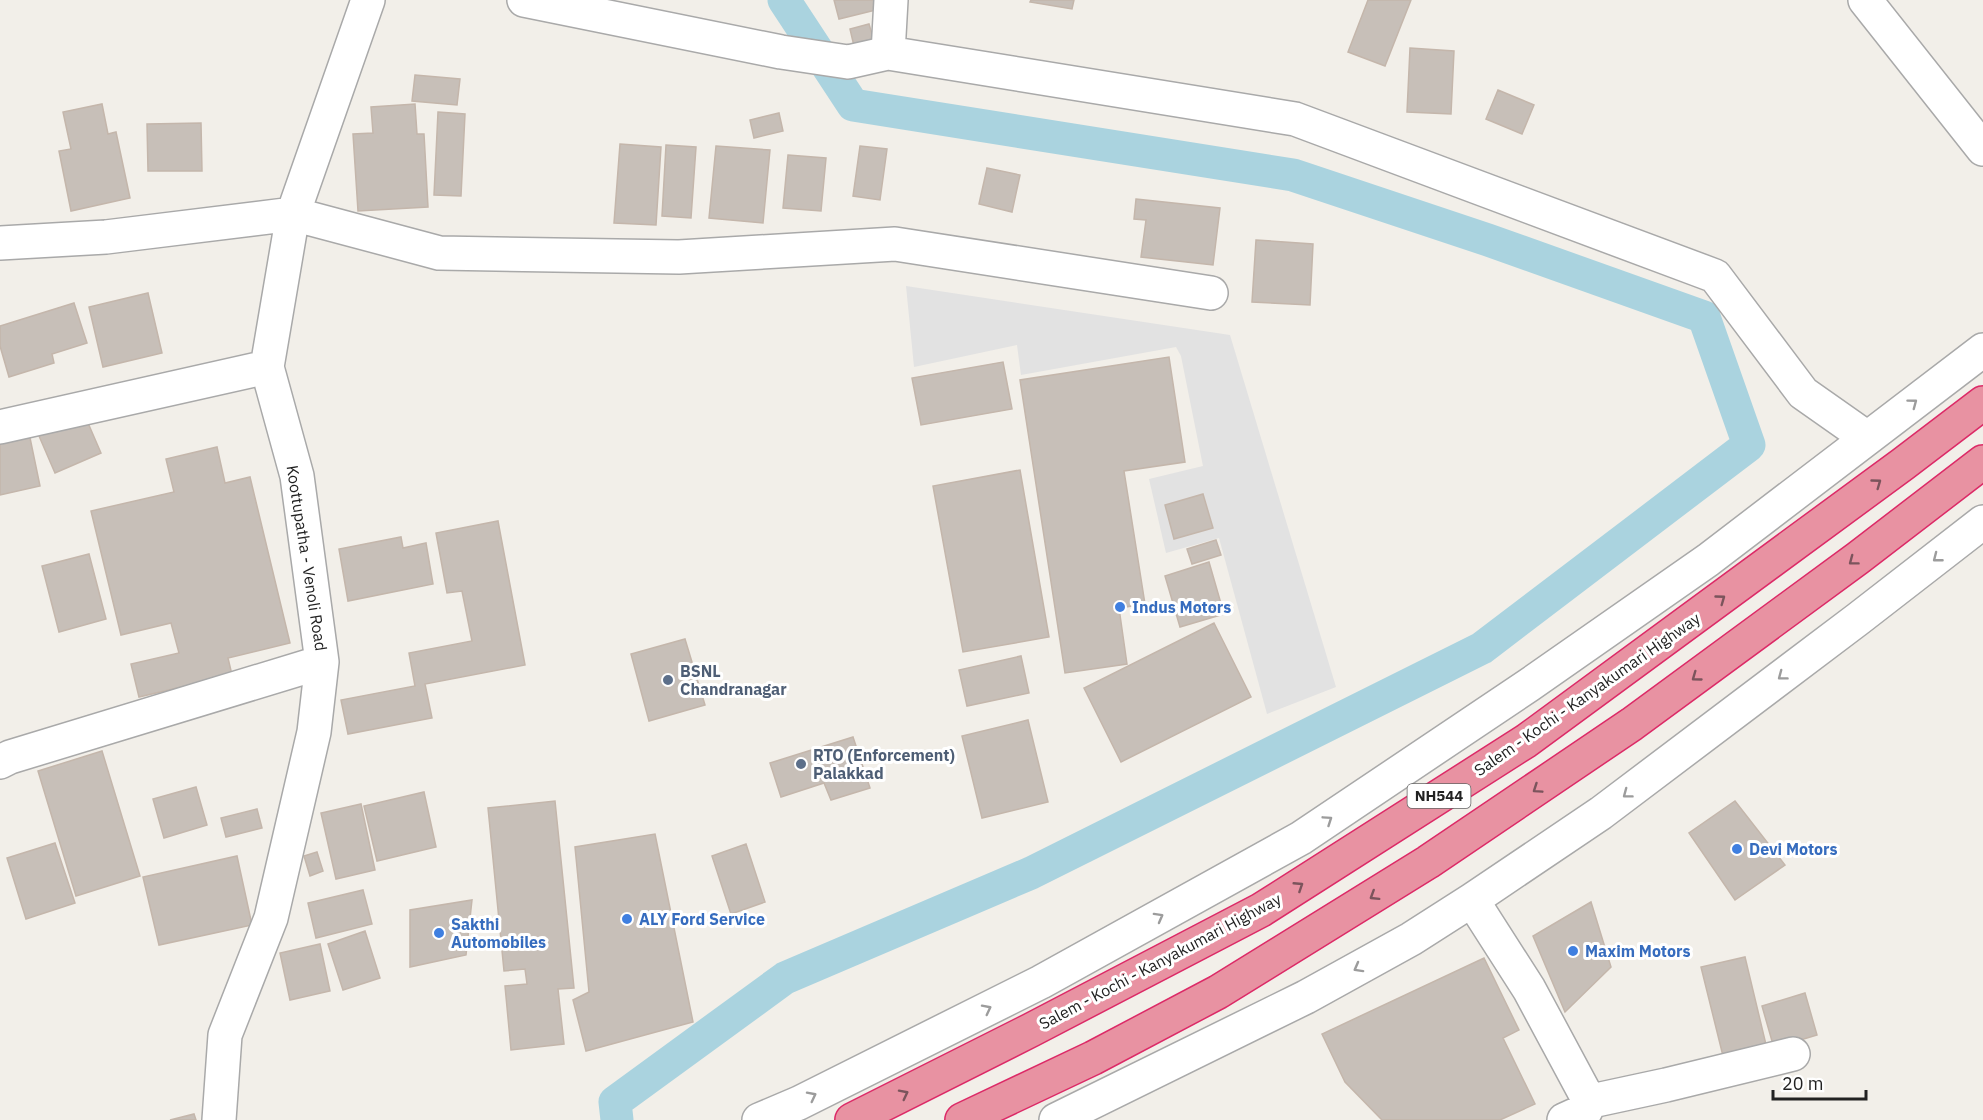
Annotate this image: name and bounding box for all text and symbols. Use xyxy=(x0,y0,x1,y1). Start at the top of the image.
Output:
one-way arrow xyxy=(1907,399,1918,410)
street label: Koottupatha - Venoli Road xyxy=(282,464,332,652)
one-way arrow xyxy=(1871,479,1882,490)
one-way arrow xyxy=(1933,550,1944,561)
one-way arrow xyxy=(1849,554,1860,565)
one-way arrow xyxy=(1714,595,1725,606)
place label: Indus Motors xyxy=(1132,597,1231,617)
marker: Indus Motors xyxy=(1113,600,1127,614)
street label: Salem - Kochi - Kanyakumari Highway xyxy=(1470,608,1704,780)
place label: BSNL Chandranagar xyxy=(680,661,787,699)
one-way arrow xyxy=(1778,669,1789,680)
one-way arrow xyxy=(1692,670,1703,681)
marker: BSNL Chandranagar xyxy=(661,673,675,687)
place label: RTO (Enforcement) Palakkad xyxy=(813,745,955,783)
marker: RTO (Enforcement) Palakkad xyxy=(794,757,808,771)
one-way arrow xyxy=(1532,782,1543,793)
road number: NH544 xyxy=(1408,784,1470,808)
one-way arrow xyxy=(1622,787,1633,798)
one-way arrow xyxy=(1321,816,1332,827)
place label: Devi Motors xyxy=(1749,839,1838,859)
marker: Devi Motors xyxy=(1730,842,1744,856)
one-way arrow xyxy=(1293,881,1303,893)
street label: Salem - Kochi - Kanyakumari Highway xyxy=(1036,888,1284,1034)
one-way arrow xyxy=(1370,889,1381,900)
place label: ALY Ford Service xyxy=(639,909,765,929)
marker: ALY Ford Service xyxy=(620,912,634,926)
one-way arrow xyxy=(1152,913,1163,924)
place label: Sakthi Automobiles xyxy=(451,914,546,952)
marker: Sakthi Automobiles xyxy=(432,926,446,940)
place label: Maxim Motors xyxy=(1585,941,1690,961)
marker: Maxim Motors xyxy=(1566,944,1580,958)
one-way arrow xyxy=(1353,961,1364,973)
one-way arrow xyxy=(980,1005,991,1016)
scale bar xyxy=(1773,1063,1866,1101)
text: 20 m xyxy=(1782,1072,1824,1095)
one-way arrow xyxy=(897,1089,908,1101)
one-way arrow xyxy=(806,1092,817,1103)

